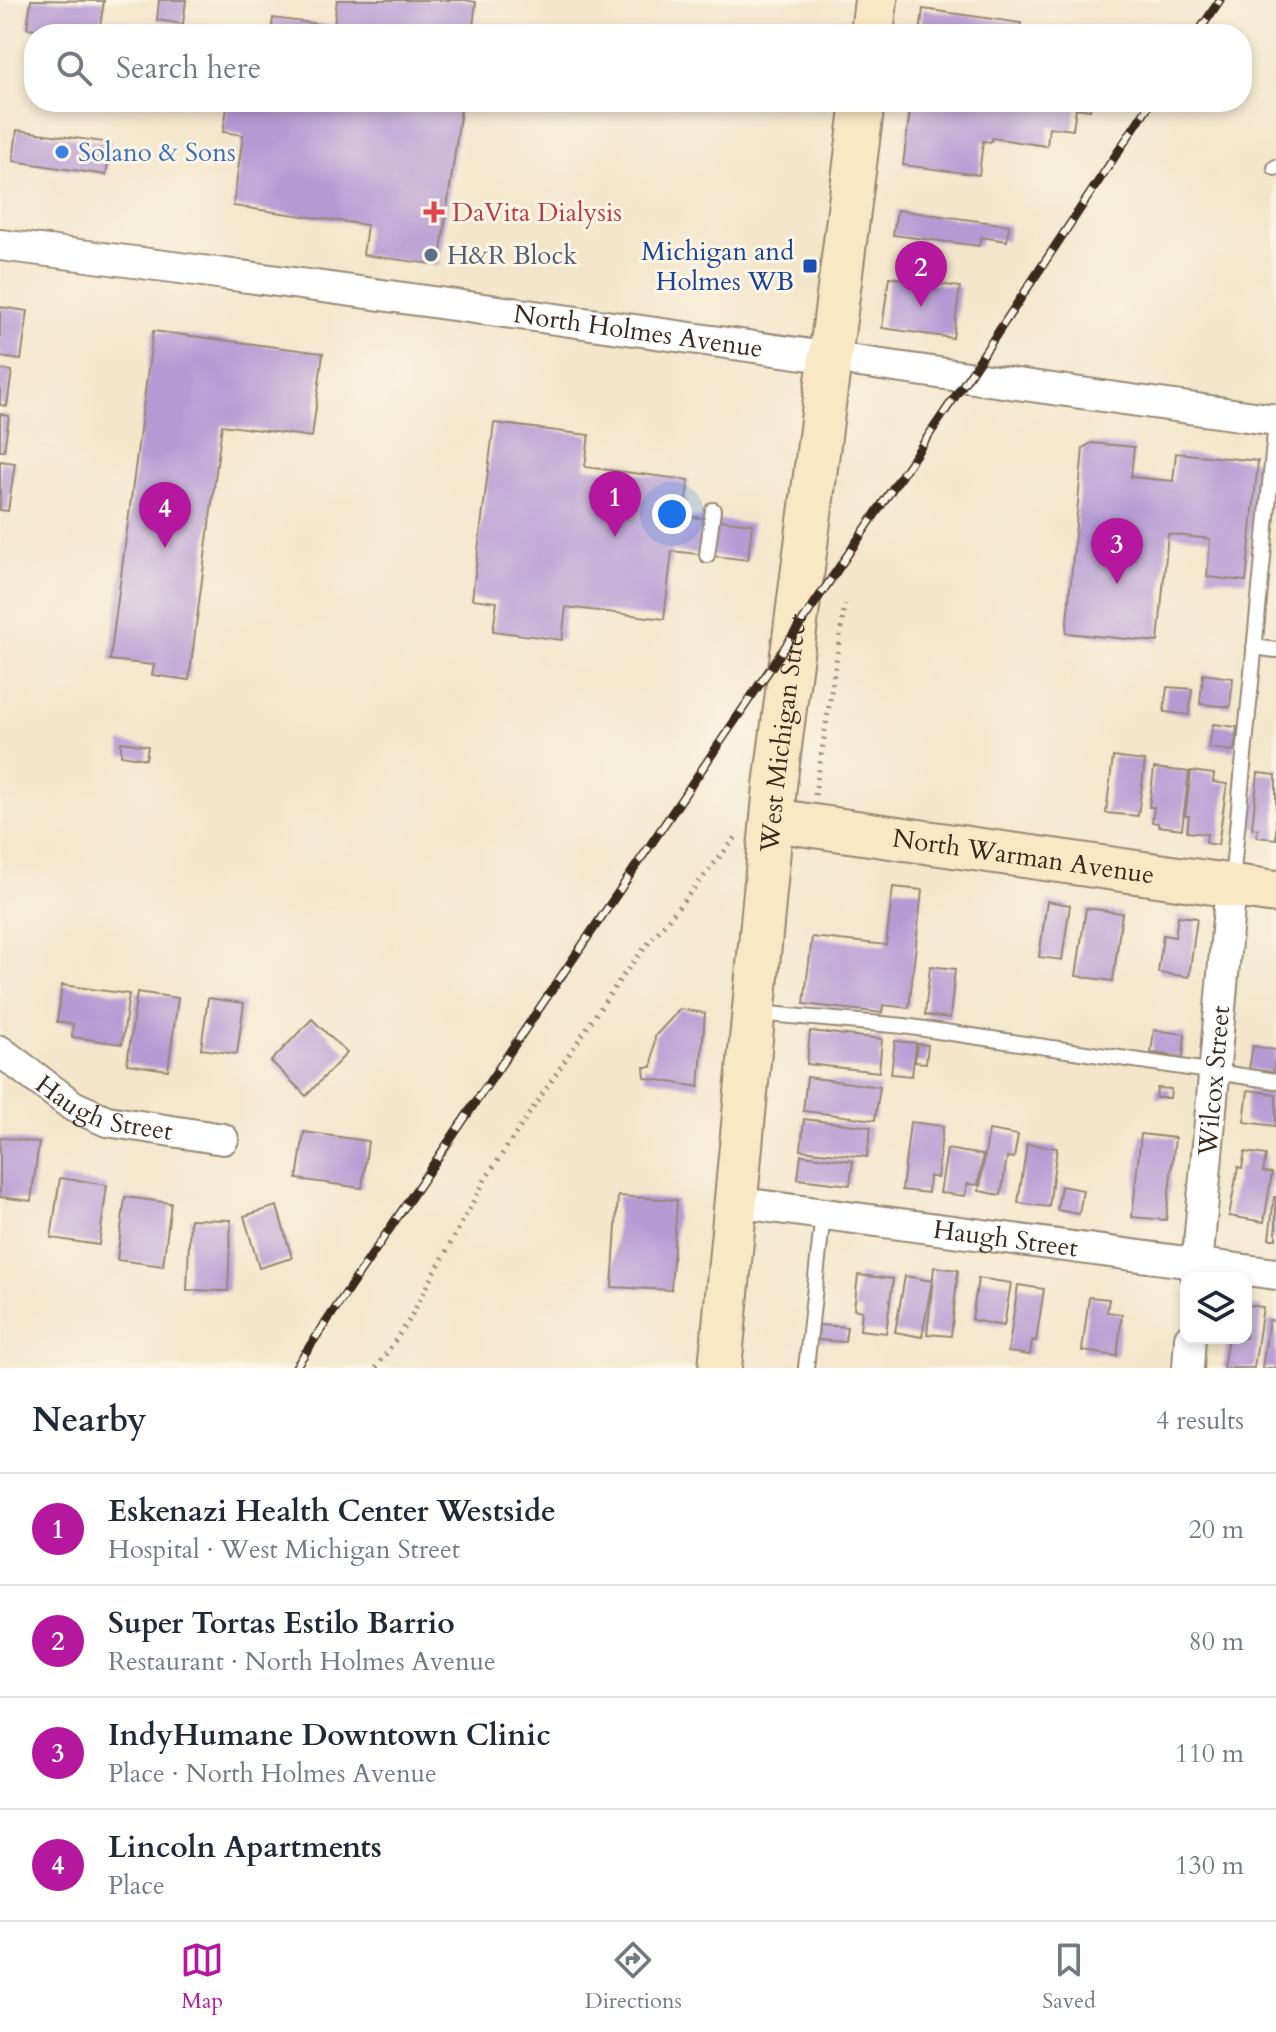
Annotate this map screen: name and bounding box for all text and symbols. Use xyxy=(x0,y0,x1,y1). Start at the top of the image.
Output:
search box xyxy=(24,24,1252,112)
icon: search xyxy=(52,46,96,90)
text: Search here xyxy=(116,48,261,89)
place label: Solano & Sons xyxy=(78,135,236,170)
marker: Solano & Sons xyxy=(53,143,71,161)
place label: DaVita Dialysis xyxy=(452,195,622,230)
marker: DaVita Dialysis xyxy=(423,201,445,223)
place label: Michigan and Holmes WB xyxy=(641,234,794,299)
place label: H&R Block xyxy=(447,238,577,273)
pin: 2 xyxy=(895,241,947,307)
marker: H&R Block xyxy=(422,246,440,264)
marker: Michigan and Holmes WB xyxy=(801,257,819,275)
street label: North Holmes Avenue xyxy=(511,296,765,365)
pin: 1 xyxy=(589,471,641,537)
pin: 4 xyxy=(139,482,191,548)
your location xyxy=(652,494,692,534)
pin: 3 xyxy=(1091,518,1143,584)
street label: West Michigan Street xyxy=(751,612,814,855)
street label: North Warman Avenue xyxy=(890,820,1157,892)
street label: Wilcox Street xyxy=(1189,1004,1238,1159)
street label: Haugh Street xyxy=(29,1067,175,1148)
street label: Haugh Street xyxy=(931,1211,1080,1265)
map controls xyxy=(1180,1272,1252,1344)
button: layers xyxy=(1180,1272,1252,1344)
text: Nearby xyxy=(32,1397,147,1443)
text: 4 results xyxy=(1156,1403,1244,1438)
text: Eskenazi Health Center Westside xyxy=(108,1491,556,1532)
text: 1 xyxy=(51,1512,65,1547)
text: 20 m xyxy=(1188,1512,1244,1547)
text: Hospital · West Michigan Street xyxy=(108,1532,460,1567)
text: Super Tortas Estilo Barrio xyxy=(108,1603,455,1644)
text: 2 xyxy=(51,1624,65,1659)
text: 80 m xyxy=(1188,1624,1244,1659)
text: Restaurant · North Holmes Avenue xyxy=(108,1644,496,1679)
text: IndyHumane Downtown Clinic xyxy=(108,1715,551,1756)
text: 3 xyxy=(51,1736,65,1771)
text: 110 m xyxy=(1175,1736,1244,1771)
text: Place · North Holmes Avenue xyxy=(108,1756,437,1791)
text: Lincoln Apartments xyxy=(108,1827,382,1868)
text: 4 xyxy=(51,1848,65,1883)
text: 130 m xyxy=(1175,1848,1244,1883)
text: Place xyxy=(108,1868,165,1903)
tab: Map xyxy=(180,1938,224,2016)
tab: Directions xyxy=(585,1938,682,2016)
tab: Saved xyxy=(1042,1938,1096,2016)

